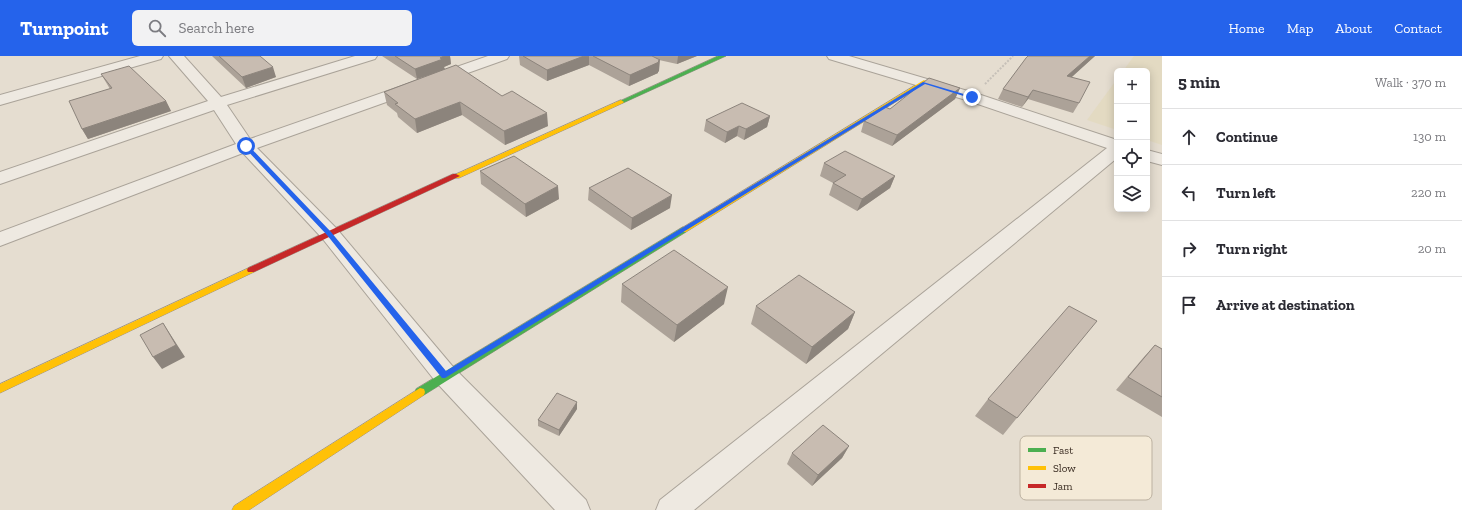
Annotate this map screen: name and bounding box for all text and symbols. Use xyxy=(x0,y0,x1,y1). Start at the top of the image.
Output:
search box xyxy=(132,10,412,46)
text: Turnpoint xyxy=(20,17,108,40)
icon: search xyxy=(146,17,168,39)
text: Search here xyxy=(178,19,254,37)
text: Home xyxy=(1229,20,1265,37)
text: Map xyxy=(1287,20,1313,37)
text: About xyxy=(1335,20,1372,37)
text: Contact xyxy=(1394,20,1442,37)
map controls xyxy=(1114,68,1150,212)
button: + xyxy=(1114,68,1150,104)
text: 5 min xyxy=(1178,72,1220,92)
text: Walk · 370 m xyxy=(1375,75,1446,90)
route end xyxy=(963,88,981,106)
button: − xyxy=(1114,104,1150,140)
icon: ahead xyxy=(1178,126,1200,148)
text: Continue xyxy=(1216,128,1278,146)
text: 130 m xyxy=(1413,129,1446,144)
route start xyxy=(237,137,255,155)
button: locate xyxy=(1114,140,1150,176)
button: layers xyxy=(1114,176,1150,212)
icon: left xyxy=(1178,182,1200,204)
text: Turn left xyxy=(1216,184,1276,202)
text: 220 m xyxy=(1411,185,1446,200)
icon: right xyxy=(1178,238,1200,260)
text: Turn right xyxy=(1216,240,1287,258)
text: 20 m xyxy=(1418,241,1446,256)
icon: arrive xyxy=(1178,294,1200,316)
text: Arrive at destination xyxy=(1216,296,1355,314)
legend xyxy=(1020,436,1152,500)
text: Fast xyxy=(1053,444,1074,457)
text: Slow xyxy=(1053,462,1076,475)
text: Jam xyxy=(1053,480,1073,493)

